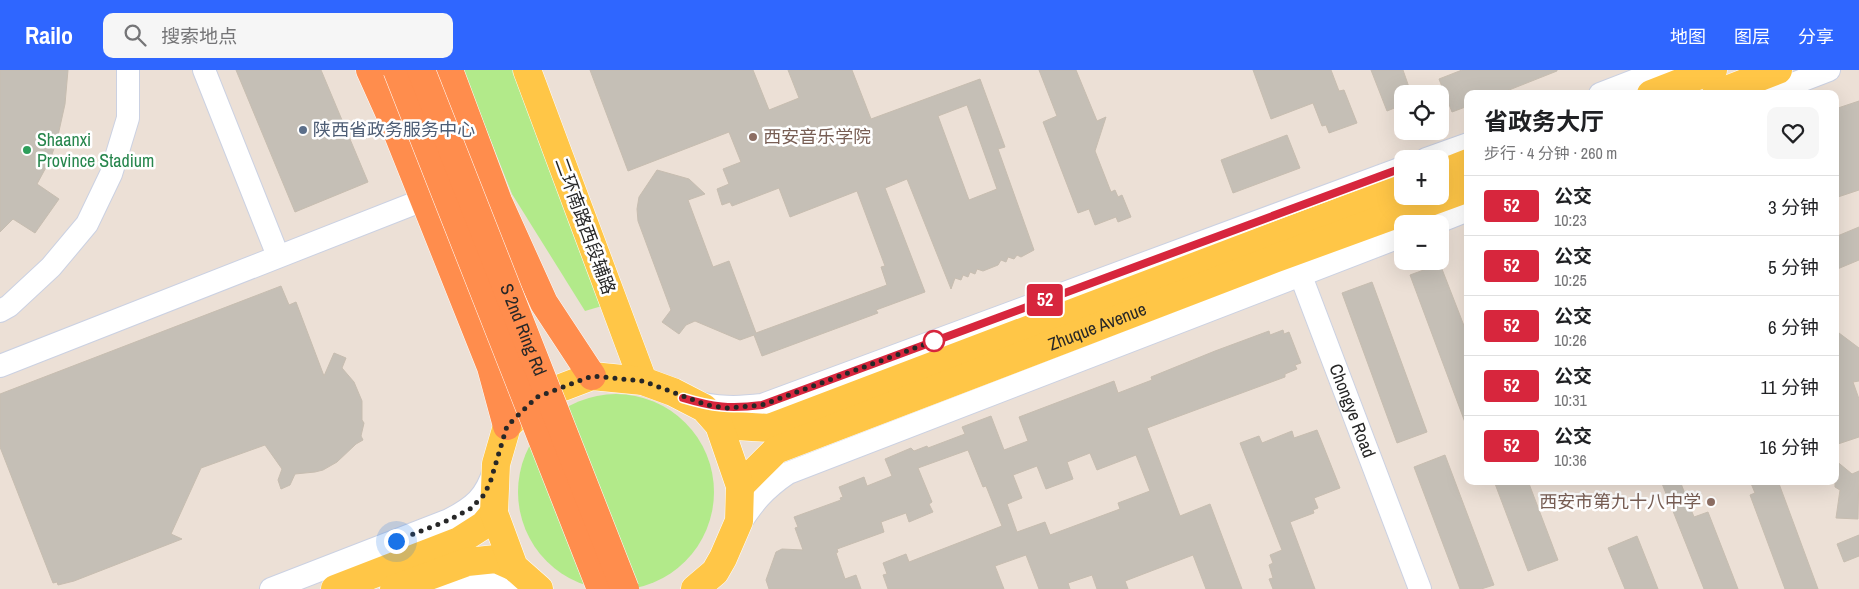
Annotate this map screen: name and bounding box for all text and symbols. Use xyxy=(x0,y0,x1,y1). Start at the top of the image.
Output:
search box xyxy=(103,13,453,58)
text: Railo xyxy=(25,19,73,51)
icon: search xyxy=(121,21,149,49)
text: 搜索地点 xyxy=(161,23,237,49)
text: 地图 xyxy=(1670,24,1706,49)
text: 图层 xyxy=(1734,24,1770,49)
text: 分享 xyxy=(1798,24,1834,49)
map controls xyxy=(1394,85,1449,270)
button: locate xyxy=(1394,85,1449,140)
text: 省政务大厅 xyxy=(1484,105,1604,137)
button: heart xyxy=(1767,107,1819,159)
place label: 陕西省政务服务中心 xyxy=(313,117,475,142)
marker: 陕西省政务服务中心 xyxy=(297,124,309,136)
place label: 西安音乐学院 xyxy=(763,124,871,149)
place label: Shaanxi Province Stadium xyxy=(37,127,154,173)
marker: 西安音乐学院 xyxy=(747,131,759,143)
text: 步行 · 4 分钟 · 260 m xyxy=(1484,142,1617,164)
marker: Shaanxi Province Stadium xyxy=(21,144,33,156)
button: + xyxy=(1394,150,1449,205)
street label: 二环南路西段辅路 xyxy=(549,154,622,298)
text: 公交 xyxy=(1554,183,1592,209)
text: 52 xyxy=(1503,193,1520,218)
text: 3 分钟 xyxy=(1768,194,1819,220)
text: 10:23 xyxy=(1554,209,1587,231)
button: − xyxy=(1394,215,1449,270)
text: 公交 xyxy=(1554,243,1592,269)
text: 52 xyxy=(1503,253,1520,278)
text: 5 分钟 xyxy=(1768,254,1819,280)
text: 10:25 xyxy=(1554,269,1587,291)
street label: S 2nd Ring Rd xyxy=(494,280,553,379)
line badge: 52 xyxy=(1022,284,1068,316)
text: 52 xyxy=(1037,287,1053,312)
street label: Zhuque Avenue xyxy=(1044,296,1150,356)
text: 公交 xyxy=(1554,303,1592,329)
text: 52 xyxy=(1503,313,1520,338)
text: 6 分钟 xyxy=(1768,314,1819,340)
text: 10:26 xyxy=(1554,329,1587,351)
unlabelled marker xyxy=(923,330,945,352)
street label: Chongye Road xyxy=(1323,360,1382,461)
text: 公交 xyxy=(1554,363,1592,389)
text: 52 xyxy=(1503,373,1520,398)
text: 11 分钟 xyxy=(1760,374,1819,400)
text: 10:31 xyxy=(1554,389,1587,411)
text: 公交 xyxy=(1554,423,1592,449)
text: 52 xyxy=(1503,433,1520,458)
text: 16 分钟 xyxy=(1759,434,1819,460)
text: 10:36 xyxy=(1554,449,1587,471)
place label: 西安市第九十八中学 xyxy=(1539,489,1701,514)
marker: 西安市第九十八中学 xyxy=(1705,496,1717,508)
your location xyxy=(384,529,409,554)

